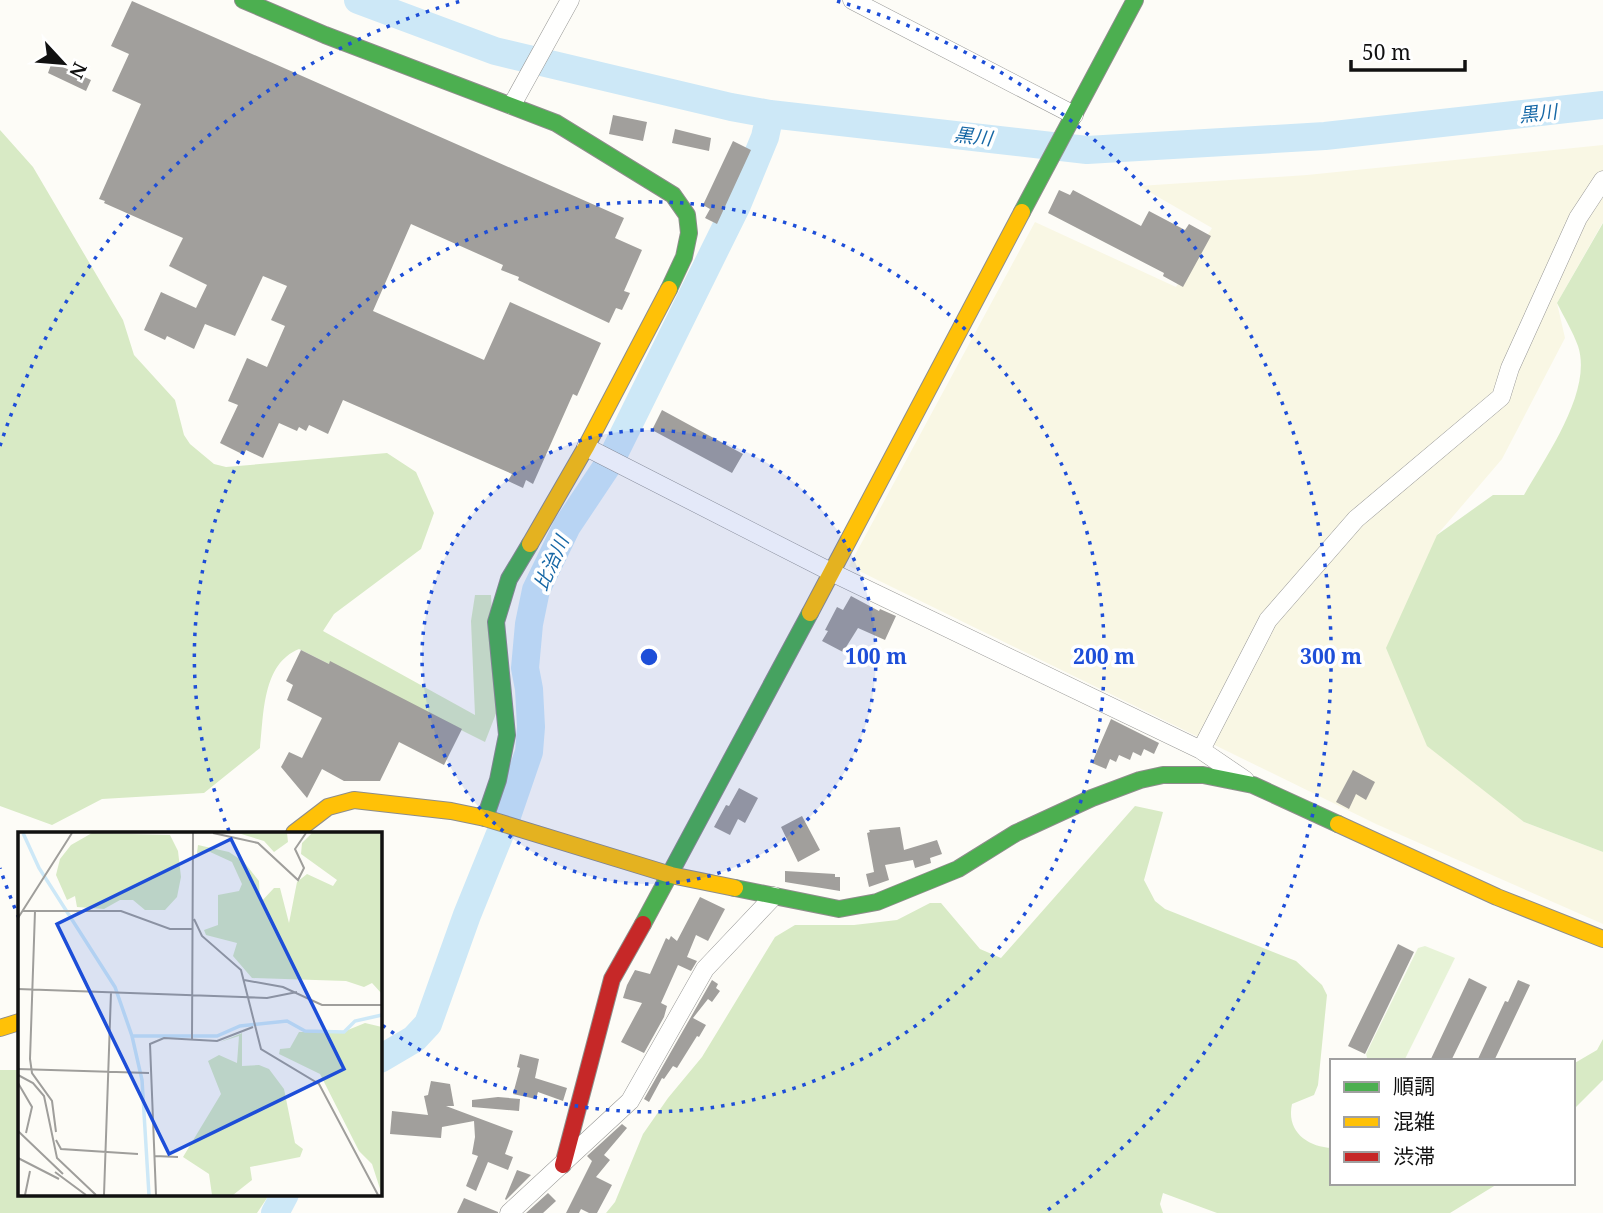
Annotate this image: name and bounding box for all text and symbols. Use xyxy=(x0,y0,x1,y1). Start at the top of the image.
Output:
north arrow xyxy=(28,28,98,98)
scale bar xyxy=(1351,28,1465,72)
text: 50 m xyxy=(1362,38,1411,66)
text: N xyxy=(63,58,93,83)
water label: 黒川 xyxy=(1518,98,1560,128)
water label: 黒川 xyxy=(953,121,995,151)
water label: 比治川 xyxy=(528,530,575,594)
text: 100 m xyxy=(845,642,907,670)
text: 200 m xyxy=(1073,642,1135,670)
text: 300 m xyxy=(1300,642,1362,670)
centre of rings xyxy=(637,645,661,669)
inset map xyxy=(18,832,382,1196)
legend xyxy=(1330,1059,1575,1185)
text: 順調 xyxy=(1393,1072,1435,1100)
text: 混雑 xyxy=(1393,1107,1435,1135)
text: 渋滞 xyxy=(1393,1142,1435,1170)

